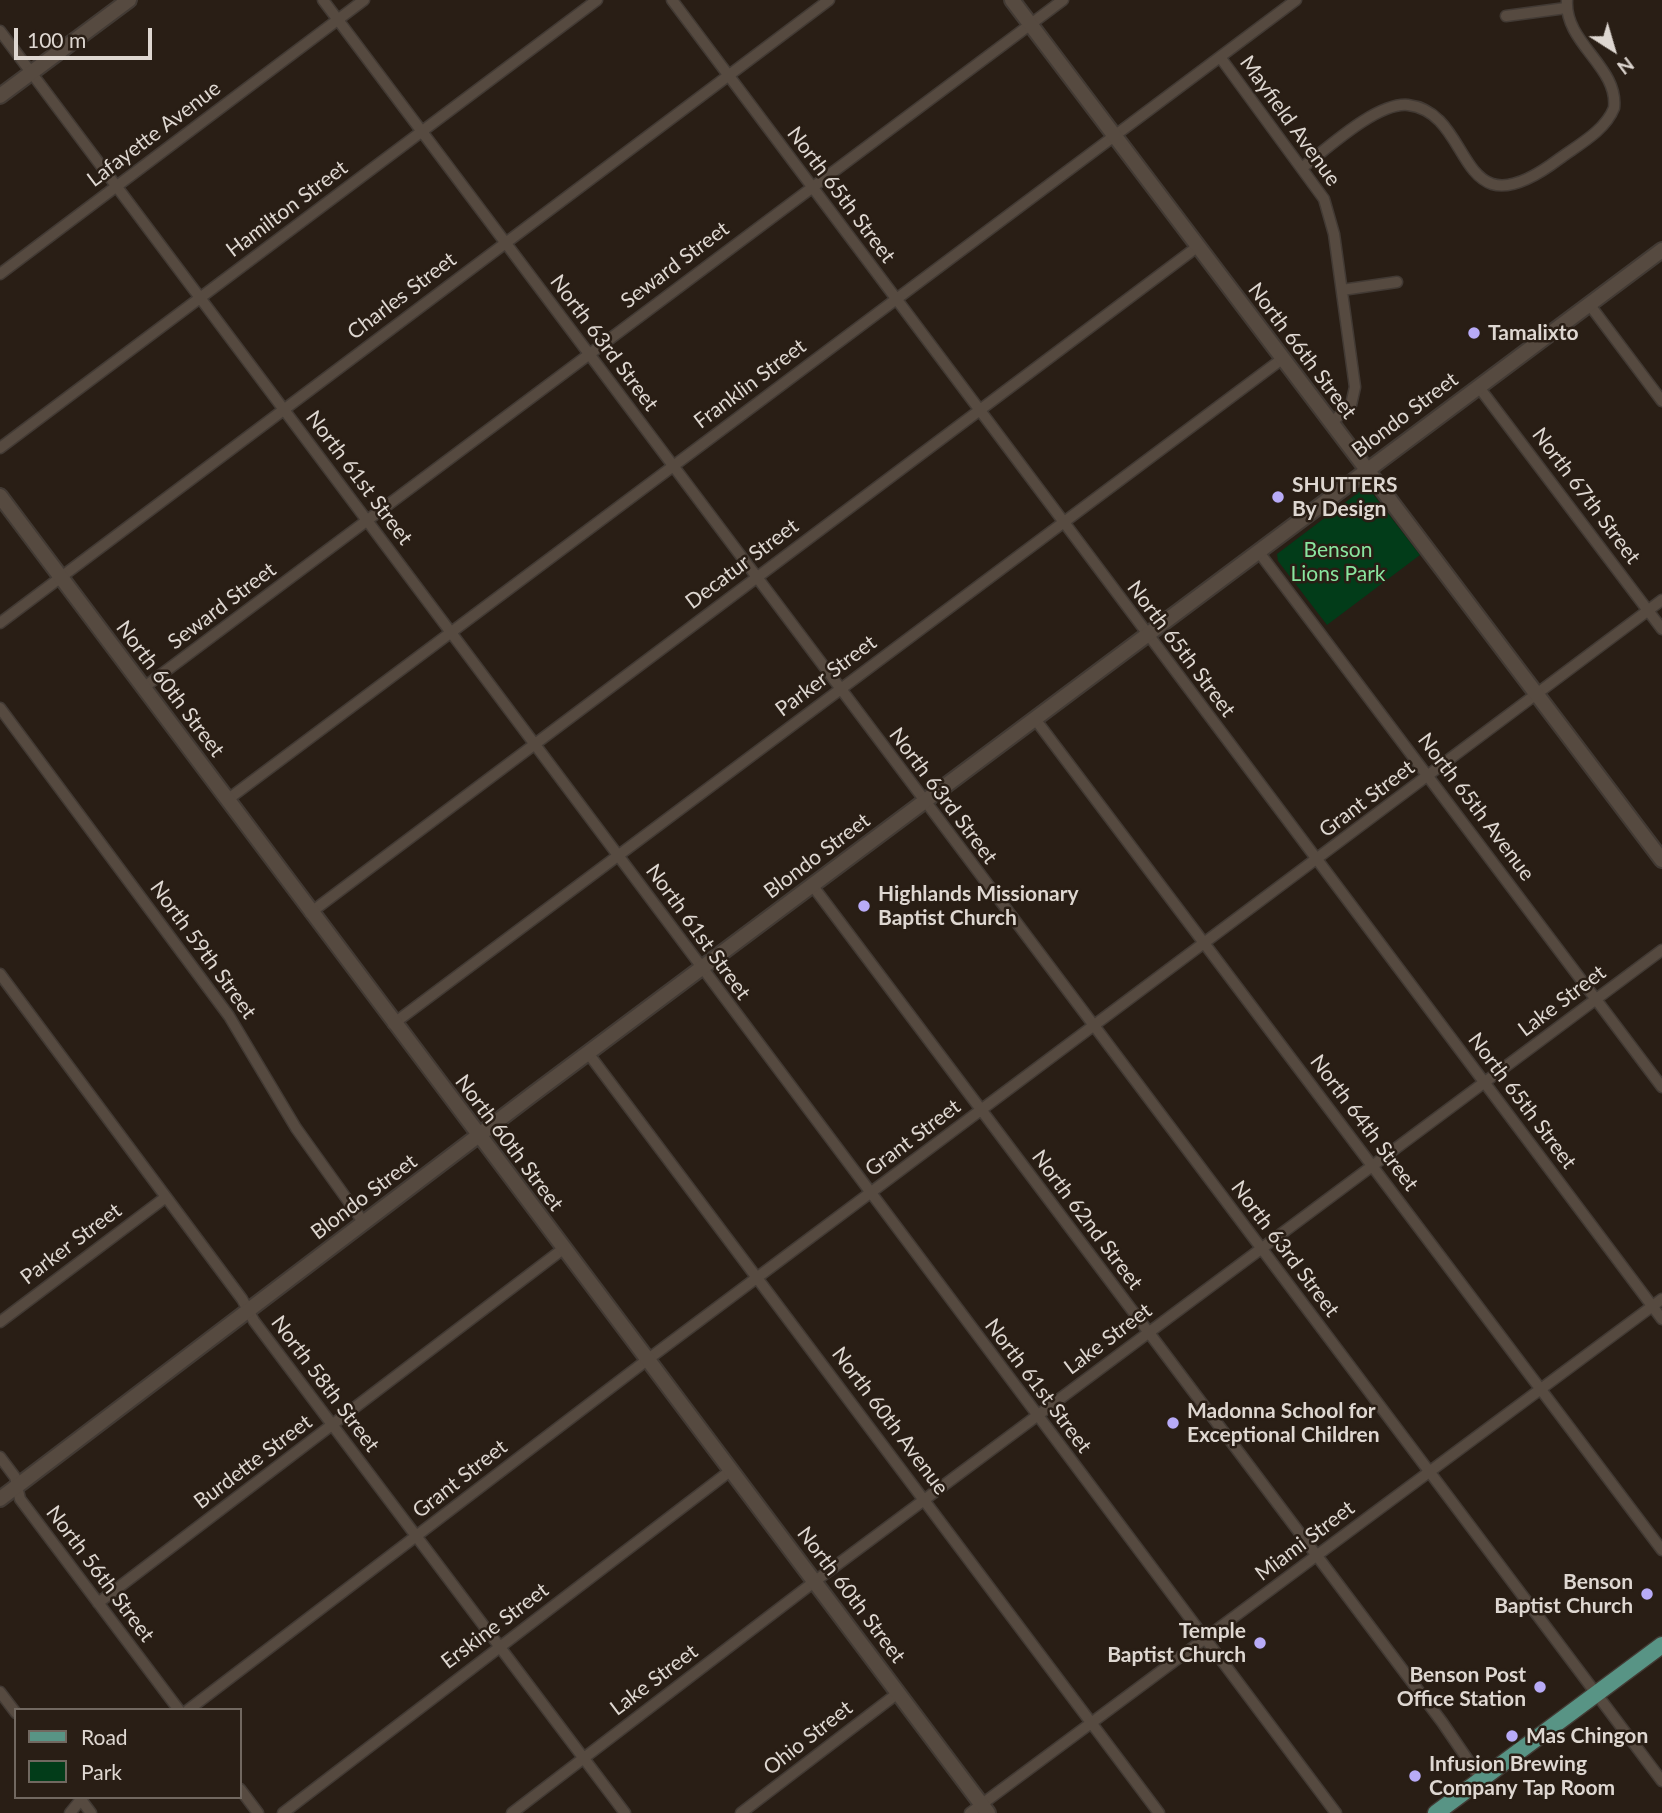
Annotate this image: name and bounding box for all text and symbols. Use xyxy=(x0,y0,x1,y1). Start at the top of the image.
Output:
scale bar xyxy=(18,14,156,58)
north arrow xyxy=(1578,14,1648,84)
text: 100 m xyxy=(27,27,86,52)
street label: Mayfield Avenue xyxy=(1234,51,1346,191)
text: N xyxy=(1613,53,1639,80)
street label: Lafayette Avenue xyxy=(82,76,226,192)
street label: North 65th Street xyxy=(782,122,900,268)
street label: Hamilton Street xyxy=(221,155,353,263)
street label: Seward Street xyxy=(616,216,734,314)
street label: Charles Street xyxy=(343,247,461,345)
street label: North 63rd Street xyxy=(545,270,663,416)
street label: North 66th Street xyxy=(1243,278,1361,424)
place label: Tamalixto xyxy=(1488,320,1578,346)
marker: Tamalixto xyxy=(1466,325,1482,341)
street label: Franklin Street xyxy=(689,334,811,434)
street label: Blondo Street xyxy=(1347,367,1463,463)
street label: North 61st Street xyxy=(300,406,418,550)
street label: North 67th Street xyxy=(1527,423,1645,569)
place label: SHUTTERS By Design xyxy=(1292,472,1398,522)
marker: SHUTTERS By Design xyxy=(1270,489,1286,505)
street label: Decatur Street xyxy=(681,513,803,615)
park label: Benson Lions Park xyxy=(1291,537,1385,587)
street label: Seward Street xyxy=(163,557,281,655)
street label: North 65th Street xyxy=(1122,576,1240,722)
street label: North 60th Street xyxy=(111,616,229,762)
street label: Parker Street xyxy=(771,630,881,722)
street label: North 63rd Street xyxy=(884,723,1002,869)
street label: North 65th Avenue xyxy=(1412,728,1540,886)
street label: Grant Street xyxy=(1314,755,1420,843)
street label: Blondo Street xyxy=(759,808,875,904)
street label: North 61st Street xyxy=(640,859,756,1005)
street label: North 59th Street xyxy=(145,876,261,1024)
place label: Highlands Missionary Baptist Church xyxy=(878,881,1079,931)
marker: Highlands Missionary Baptist Church xyxy=(856,898,872,914)
street label: Lake Street xyxy=(1513,960,1611,1042)
street label: North 65th Street xyxy=(1463,1028,1581,1174)
street label: North 64th Street xyxy=(1305,1050,1423,1196)
street label: North 60th Street xyxy=(450,1070,568,1216)
street label: Grant Street xyxy=(860,1094,966,1182)
street label: North 62nd Street xyxy=(1026,1145,1148,1295)
street label: Blondo Street xyxy=(306,1149,422,1245)
street label: North 63rd Street xyxy=(1226,1176,1344,1322)
street label: Parker Street xyxy=(16,1198,126,1290)
street label: Lake Street xyxy=(1059,1298,1157,1380)
street label: North 58th Street xyxy=(266,1311,384,1457)
street label: North 61st Street xyxy=(979,1314,1097,1458)
street label: North 60th Avenue xyxy=(826,1342,954,1500)
place label: Madonna School for Exceptional Children xyxy=(1187,1398,1380,1448)
street label: Burdette Street xyxy=(189,1409,317,1515)
marker: Madonna School for Exceptional Children xyxy=(1165,1415,1181,1431)
street label: Grant Street xyxy=(408,1434,512,1524)
street label: Miami Street xyxy=(1250,1495,1360,1587)
street label: North 56th Street xyxy=(41,1501,159,1647)
street label: North 60th Street xyxy=(792,1522,910,1668)
place label: Benson Baptist Church xyxy=(1494,1569,1633,1619)
street label: Erskine Street xyxy=(436,1578,554,1674)
marker: Benson Baptist Church xyxy=(1639,1586,1655,1602)
place label: Temple Baptist Church xyxy=(1107,1618,1246,1668)
marker: Temple Baptist Church xyxy=(1252,1635,1268,1651)
street label: Lake Street xyxy=(605,1639,703,1721)
place label: Benson Post Office Station xyxy=(1397,1662,1526,1712)
marker: Benson Post Office Station xyxy=(1532,1679,1548,1695)
street label: Ohio Street xyxy=(758,1695,858,1781)
legend xyxy=(14,1708,242,1799)
place label: Mas Chingon xyxy=(1526,1723,1648,1749)
text: Road xyxy=(81,1724,128,1749)
marker: Mas Chingon xyxy=(1504,1728,1520,1744)
place label: Infusion Brewing Company Tap Room xyxy=(1429,1751,1615,1801)
text: Park xyxy=(81,1759,122,1784)
marker: Infusion Brewing Company Tap Room xyxy=(1407,1768,1423,1784)

